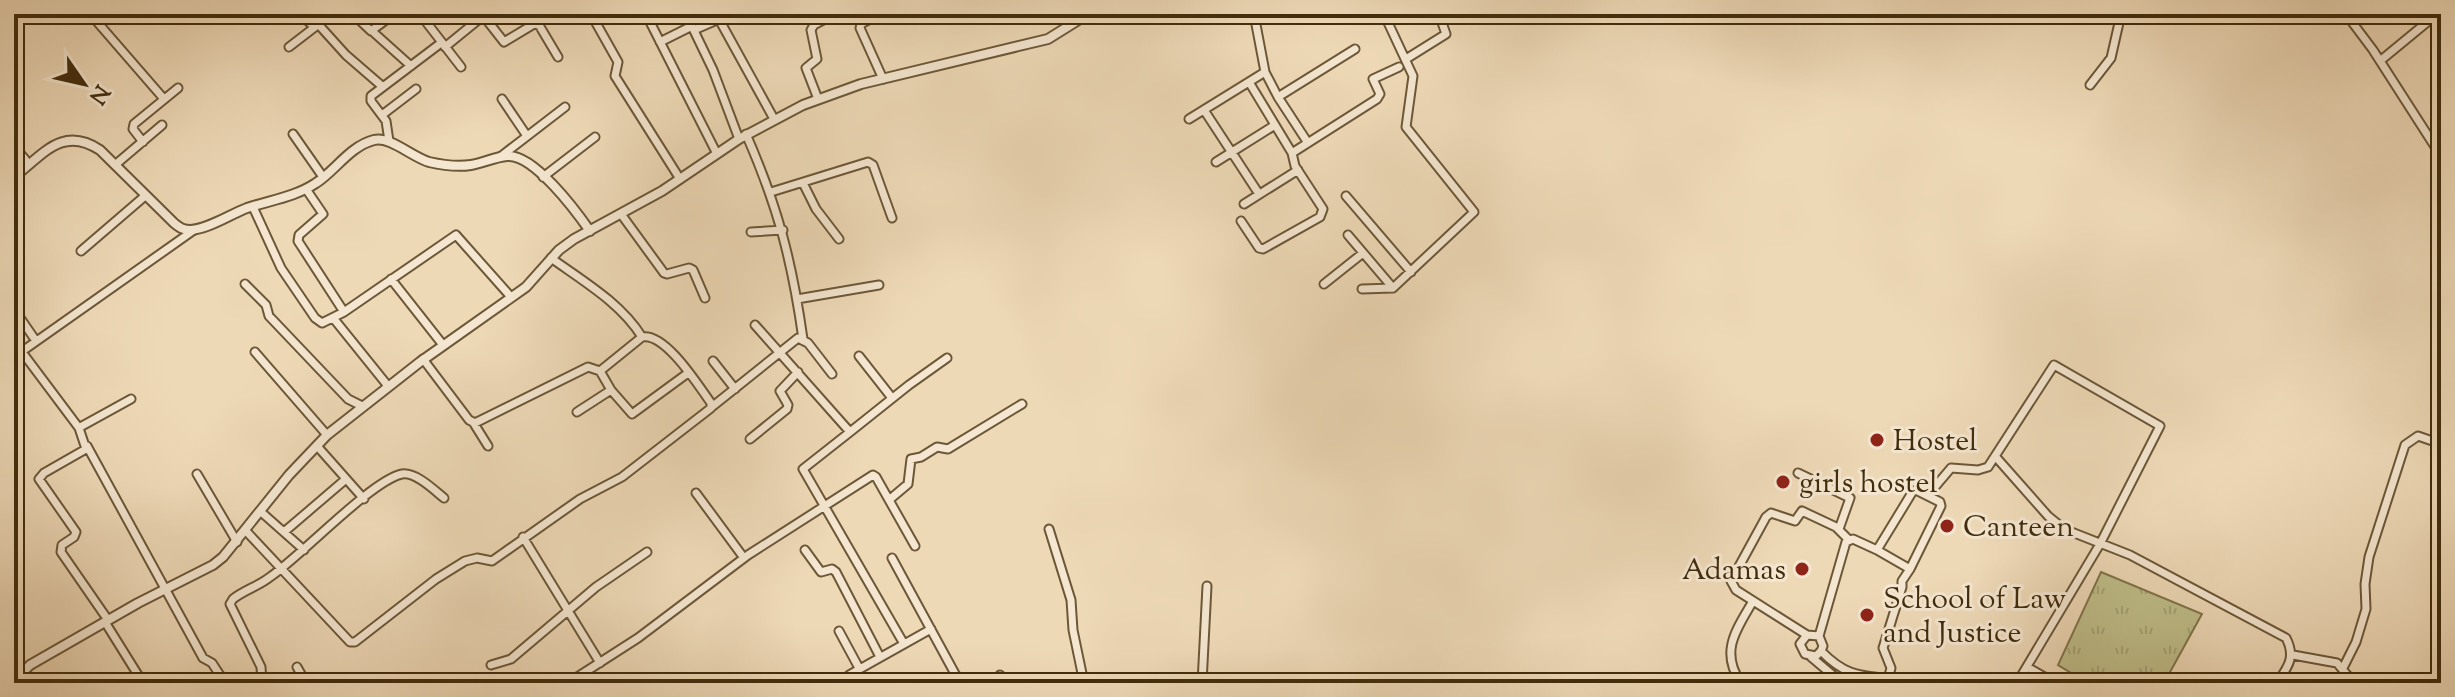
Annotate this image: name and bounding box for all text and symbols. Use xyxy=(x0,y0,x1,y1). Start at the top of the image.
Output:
north arrow xyxy=(44,44,124,124)
text: N xyxy=(80,77,116,110)
place label: Hostel xyxy=(1893,421,1977,464)
marker: Hostel xyxy=(1868,431,1886,449)
place label: girls hostel xyxy=(1799,463,1938,506)
marker: girls hostel xyxy=(1774,473,1792,491)
place label: Canteen xyxy=(1963,507,2074,550)
marker: Canteen xyxy=(1938,517,1956,535)
place label: Adamas xyxy=(1682,550,1786,593)
marker: Adamas xyxy=(1793,560,1811,578)
place label: School of Law and Justice xyxy=(1883,579,2066,656)
marker: School of Law and Justice xyxy=(1858,606,1876,624)

